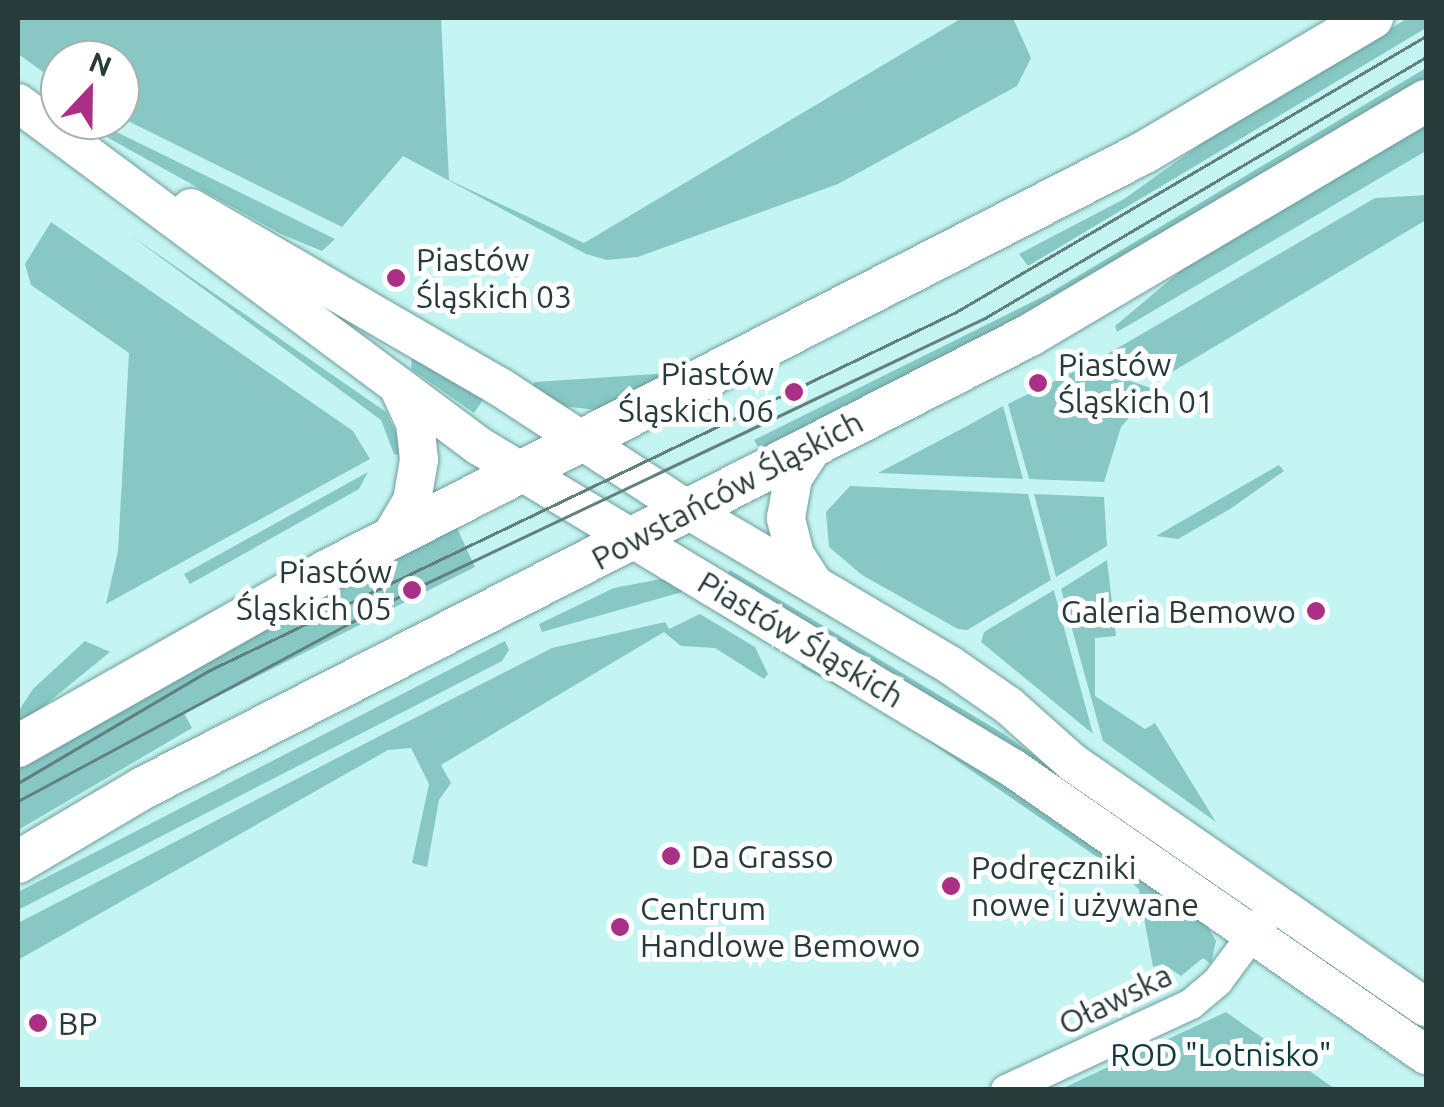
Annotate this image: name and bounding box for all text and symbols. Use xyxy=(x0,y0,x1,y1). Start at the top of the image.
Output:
north arrow xyxy=(40,40,140,140)
text: N xyxy=(85,45,116,82)
place label: Piastów Śląskich 03 xyxy=(416,241,572,316)
marker: Piastów Śląskich 03 xyxy=(385,267,407,289)
place label: Piastów Śląskich 01 xyxy=(1058,346,1214,421)
place label: Piastów Śląskich 06 xyxy=(618,355,774,430)
marker: Piastów Śląskich 01 xyxy=(1027,372,1049,394)
marker: Piastów Śląskich 06 xyxy=(783,381,805,403)
street label: Powstańców Śląskich xyxy=(585,402,869,578)
place label: Piastów Śląskich 05 xyxy=(236,553,392,628)
street label: Piastów Śląskich xyxy=(691,562,911,716)
marker: Piastów Śląskich 05 xyxy=(401,579,423,601)
place label: Galeria Bemowo xyxy=(1061,592,1296,630)
marker: Galeria Bemowo xyxy=(1305,600,1327,622)
place label: Da Grasso xyxy=(691,837,834,875)
marker: Da Grasso xyxy=(660,845,682,867)
place label: Podręczniki nowe i używane xyxy=(971,849,1199,924)
marker: Podręczniki nowe i używane xyxy=(940,875,962,897)
place label: Centrum Handlowe Bemowo xyxy=(640,890,920,965)
marker: Centrum Handlowe Bemowo xyxy=(609,916,631,938)
street label: Oławska xyxy=(1052,955,1178,1043)
place label: BP xyxy=(58,1004,97,1042)
marker: BP xyxy=(27,1012,49,1034)
park label: ROD "Lotnisko" xyxy=(1110,1035,1332,1073)

